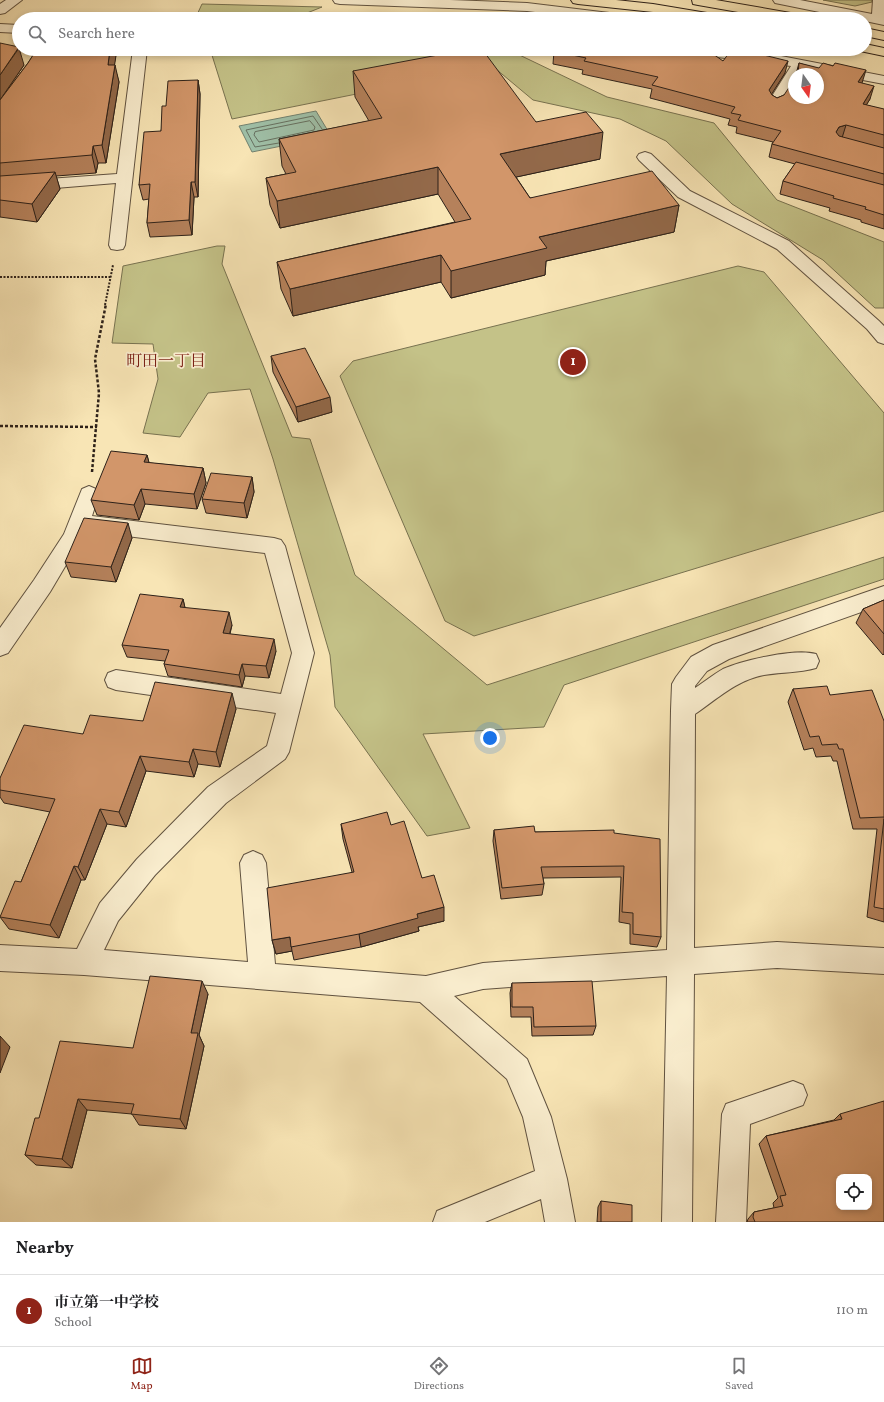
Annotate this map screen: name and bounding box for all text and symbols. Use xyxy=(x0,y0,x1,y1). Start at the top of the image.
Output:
search box xyxy=(12,12,872,56)
icon: search xyxy=(26,23,48,45)
text: Search here xyxy=(58,24,135,45)
north arrow xyxy=(788,68,824,104)
pin: 1 xyxy=(560,347,586,377)
district label: 町田一丁目 xyxy=(126,351,206,373)
your location xyxy=(480,728,500,748)
map controls xyxy=(836,1174,872,1210)
button: locate xyxy=(836,1174,872,1210)
text: Nearby xyxy=(16,1237,74,1260)
text: 市立第一中学校 xyxy=(54,1293,159,1314)
text: 1 xyxy=(26,1302,32,1320)
text: 110 m xyxy=(836,1302,868,1320)
text: School xyxy=(54,1314,92,1332)
tab: Map xyxy=(131,1355,153,1394)
tab: Directions xyxy=(414,1355,464,1394)
tab: Saved xyxy=(725,1355,753,1394)

